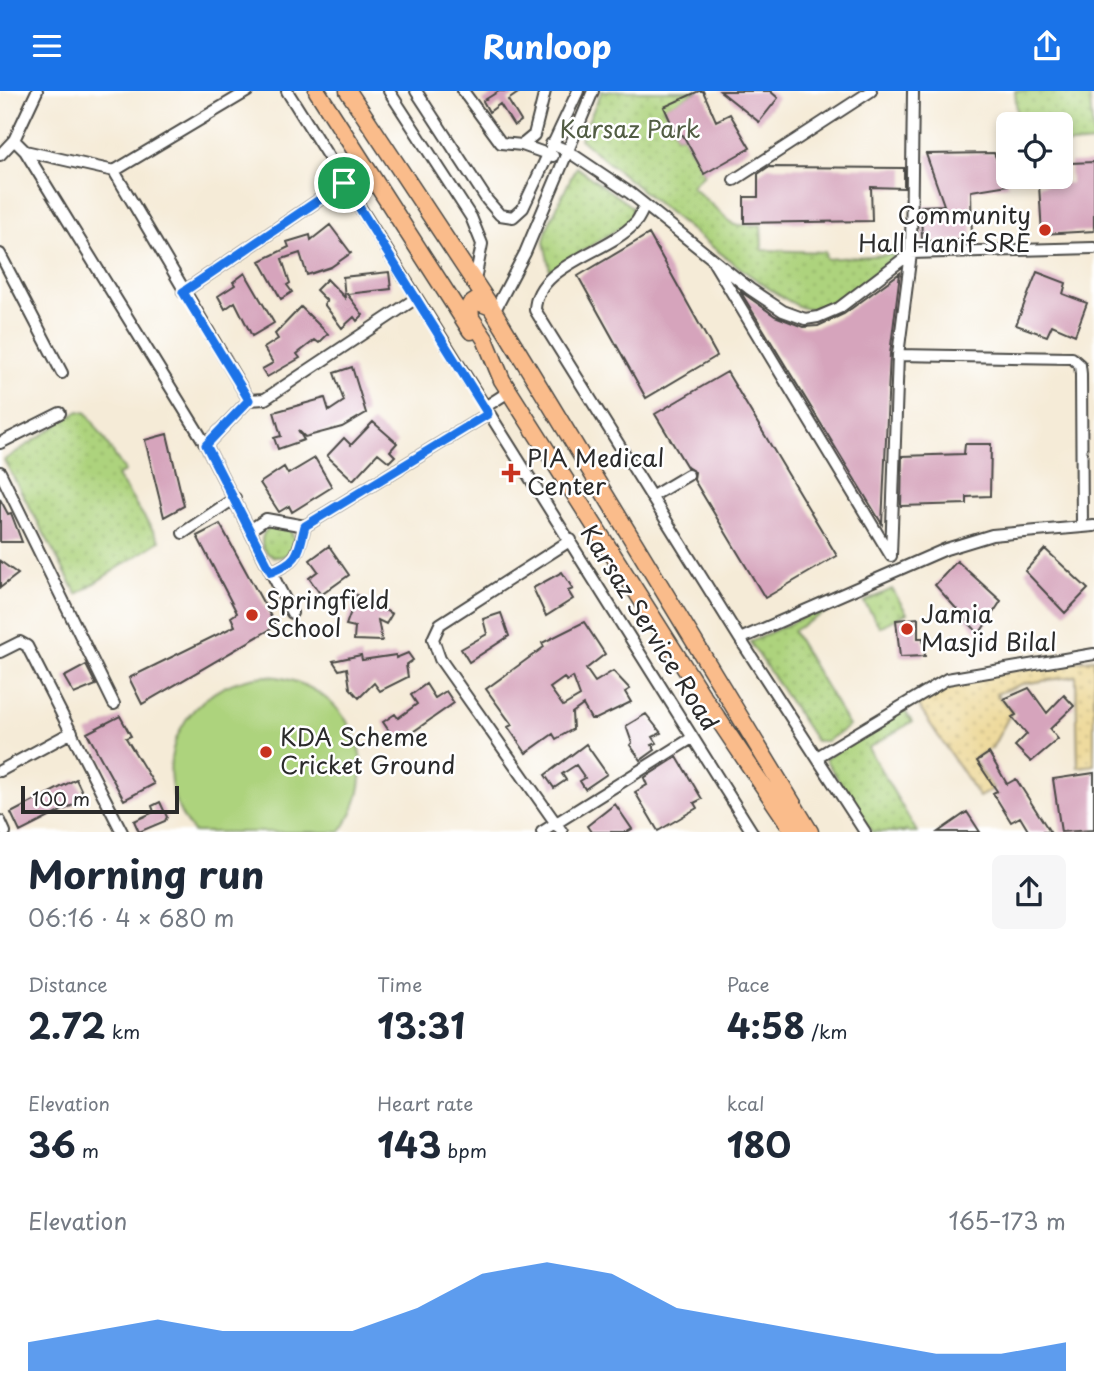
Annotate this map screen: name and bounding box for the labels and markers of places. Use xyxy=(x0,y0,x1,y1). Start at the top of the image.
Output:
pin xyxy=(314,153,374,213)
place label: Community Hall Hanif SRE xyxy=(858,196,1031,260)
marker: Community Hall Hanif SRE xyxy=(1037,222,1053,238)
place label: PIA Medical Center xyxy=(527,439,664,503)
marker: PIA Medical Center xyxy=(501,463,521,483)
place label: Springfield School xyxy=(266,581,389,645)
place label: Jamia Masjid Bilal xyxy=(921,595,1057,659)
marker: Springfield School xyxy=(244,607,260,623)
marker: Jamia Masjid Bilal xyxy=(899,621,915,637)
place label: KDA Scheme Cricket Ground xyxy=(280,718,455,782)
marker: KDA Scheme Cricket Ground xyxy=(258,744,274,760)

